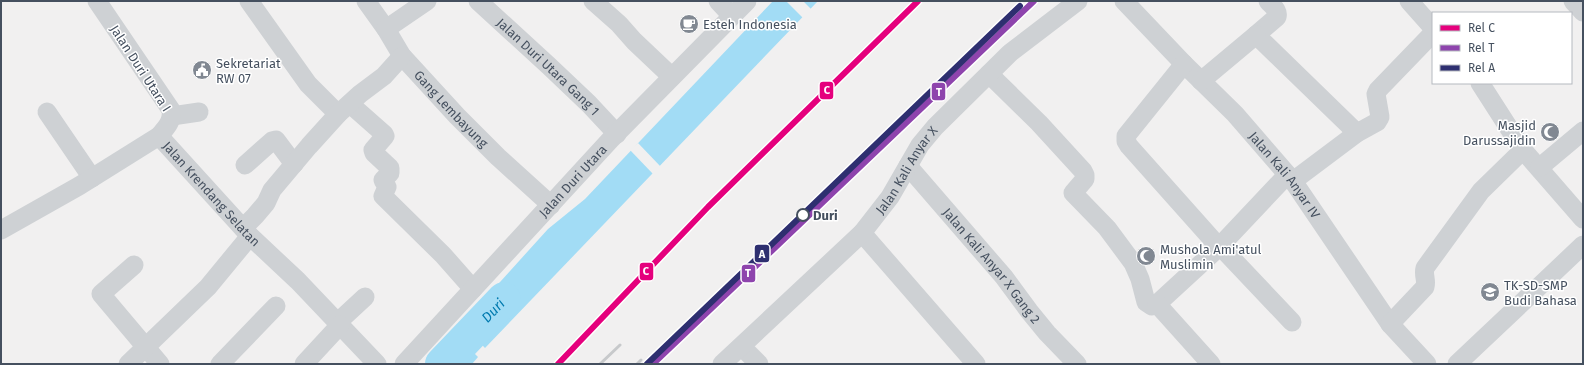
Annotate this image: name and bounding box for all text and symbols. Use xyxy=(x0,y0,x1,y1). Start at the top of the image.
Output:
legend xyxy=(1432,12,1572,84)
cafe icon: Esteh Indonesia xyxy=(678,13,700,35)
street label: Jalan Duri Utara Gang 1 xyxy=(494,15,602,118)
place label: Esteh Indonesia xyxy=(703,17,797,32)
text: Rel C xyxy=(1468,21,1495,35)
street label: Jalan Duri Utara I xyxy=(107,22,174,114)
text: Rel T xyxy=(1468,41,1495,55)
place label: Sekretariat RW 07 xyxy=(216,56,281,86)
public building icon: Sekretariat RW 07 xyxy=(191,59,213,81)
text: Rel A xyxy=(1468,61,1495,75)
street label: Gang Lembayung xyxy=(411,67,491,151)
line badge: C xyxy=(819,81,834,100)
line badge: T xyxy=(931,82,946,101)
text: C xyxy=(824,84,831,97)
text: T xyxy=(936,86,942,99)
place label: Masjid Darussajidin xyxy=(1463,118,1536,148)
mosque icon: Masjid Darussajidin xyxy=(1539,121,1561,143)
street label: Jalan Kali Anyar X xyxy=(873,123,941,217)
street label: Jalan Kali Anyar IV xyxy=(1246,129,1323,222)
street label: Jalan Krendang Selatan xyxy=(160,138,263,250)
street label: Jalan Duri Utara xyxy=(536,142,610,220)
street label: Jalan Kali Anyar X Gang 2 xyxy=(940,205,1043,327)
marker: Duri xyxy=(796,208,810,222)
place label: Duri xyxy=(813,208,838,223)
place label: Mushola Ami'atul Muslimin xyxy=(1160,242,1261,272)
line badge: A xyxy=(754,244,770,263)
mosque icon: Mushola Ami'atul Muslimin xyxy=(1135,245,1157,267)
text: A xyxy=(758,248,766,261)
line badge: C xyxy=(639,262,654,281)
line badge: T xyxy=(741,264,756,283)
text: C xyxy=(643,265,650,278)
text: T xyxy=(745,267,751,280)
place label: TK-SD-SMP Budi Bahasa xyxy=(1504,278,1577,308)
school or university icon: TK-SD-SMP Budi Bahasa xyxy=(1479,281,1501,303)
water label: Duri xyxy=(478,295,509,326)

